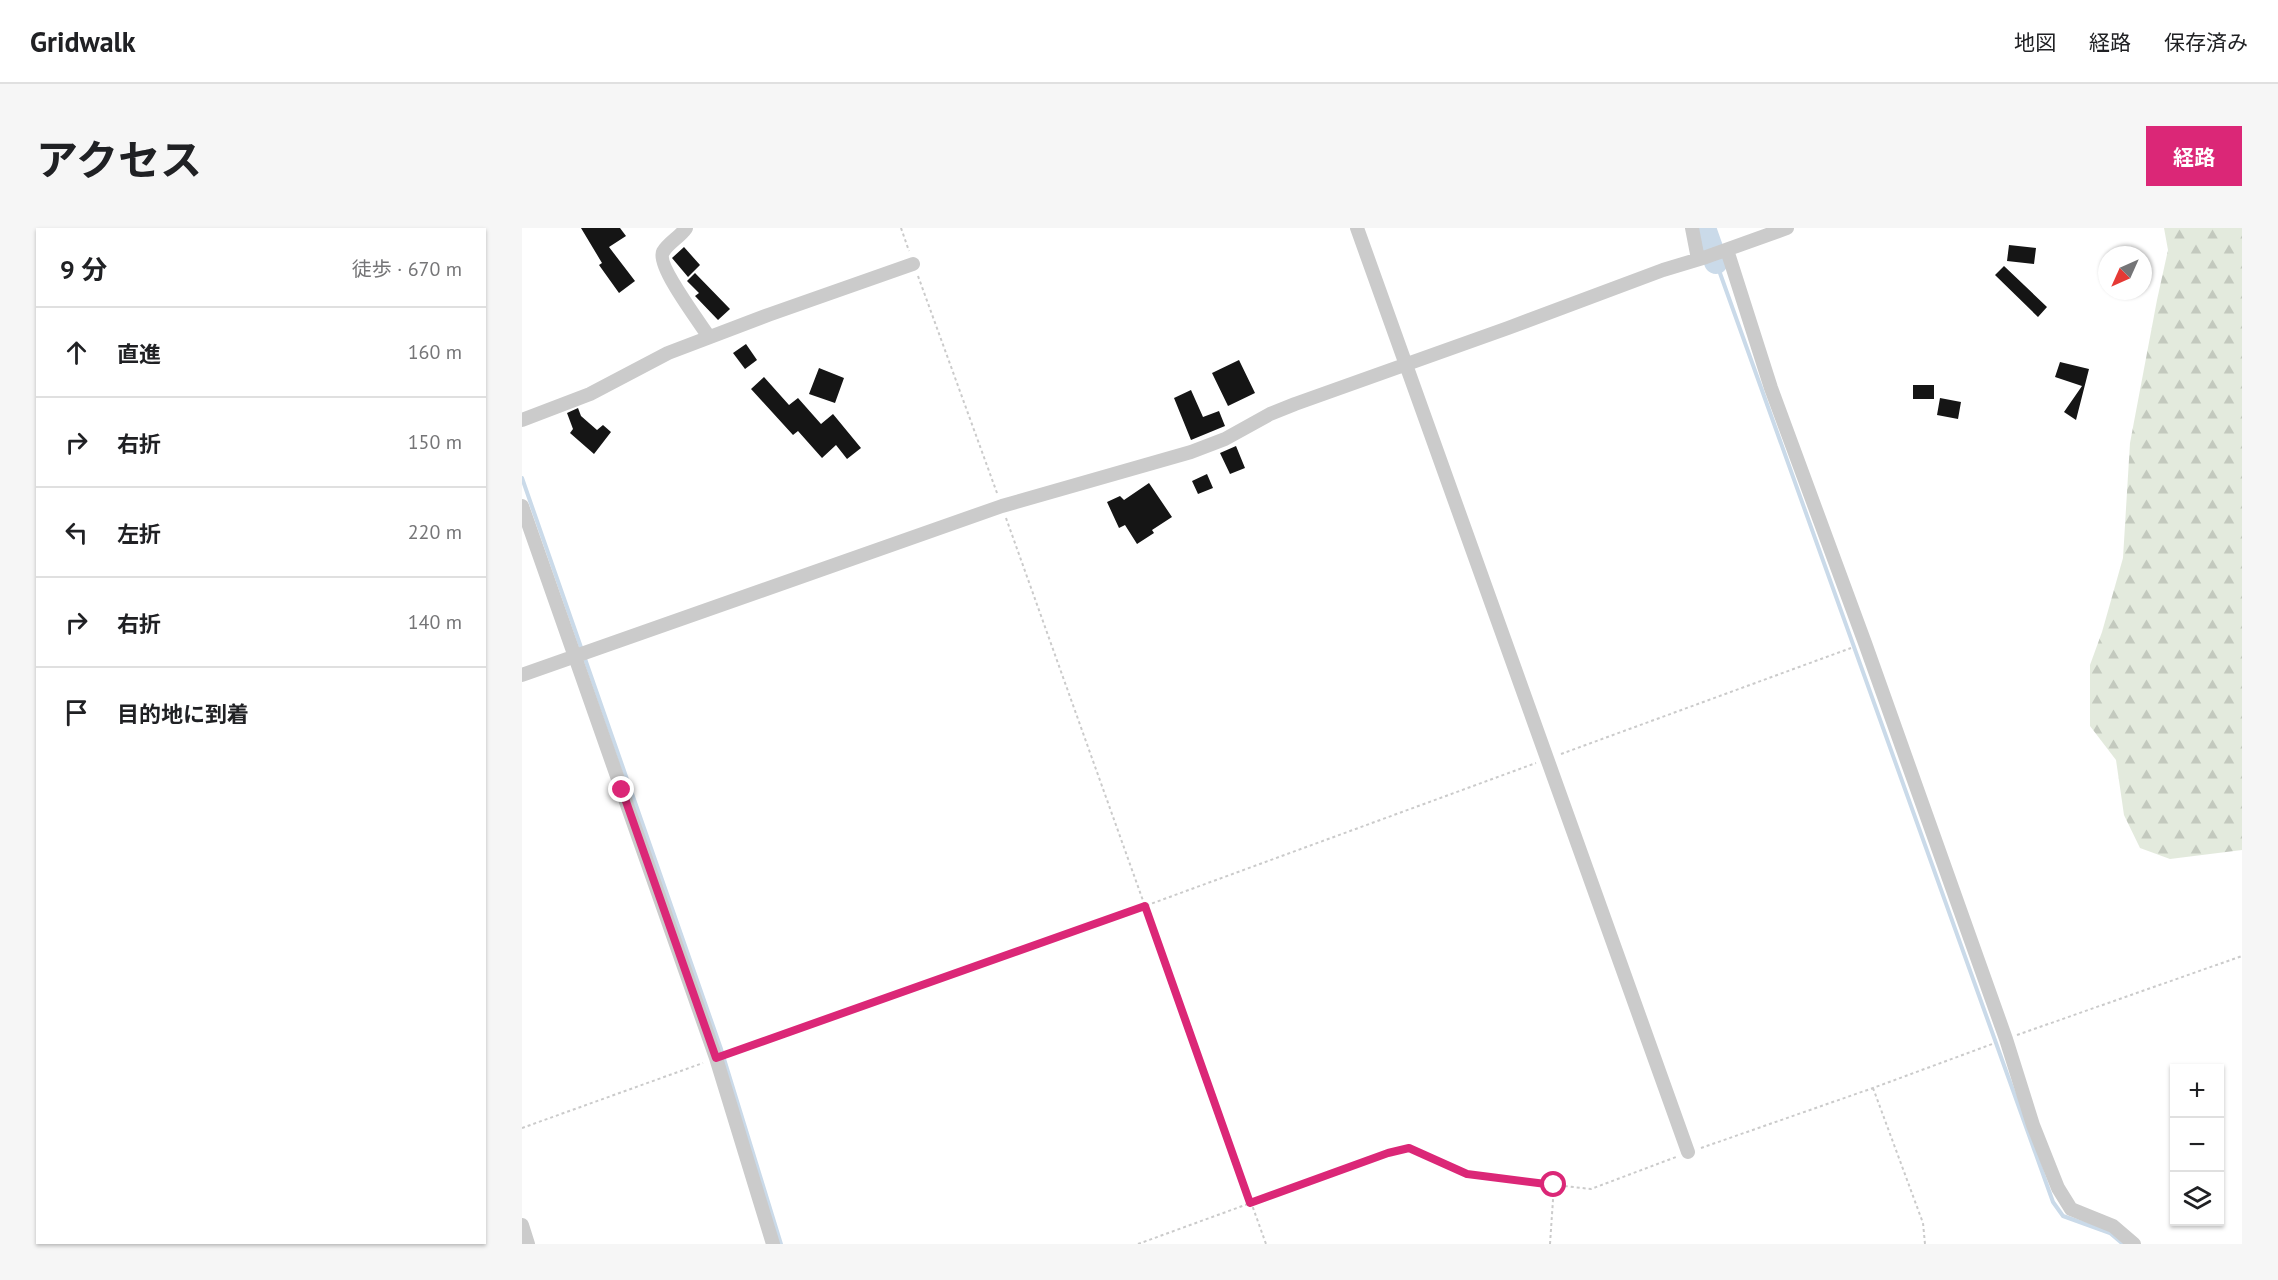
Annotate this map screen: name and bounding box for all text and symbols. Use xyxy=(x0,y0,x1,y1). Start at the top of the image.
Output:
text: Gridwalk xyxy=(30,23,136,60)
text: 地図 xyxy=(2014,29,2056,56)
text: 経路 xyxy=(2089,29,2131,56)
text: 保存済み xyxy=(2164,29,2248,56)
button: 経路 xyxy=(2146,126,2242,186)
text: アクセス xyxy=(36,132,202,187)
north arrow xyxy=(2098,246,2152,300)
text: 9 分 xyxy=(60,253,107,286)
text: 徒歩 · 670 m xyxy=(352,256,462,282)
icon: ahead xyxy=(60,336,93,369)
text: 160 m xyxy=(408,339,462,365)
text: 直進 xyxy=(117,340,161,368)
icon: right xyxy=(60,426,93,459)
text: 150 m xyxy=(408,429,462,455)
text: 右折 xyxy=(117,430,161,458)
icon: left xyxy=(60,516,93,549)
text: 220 m xyxy=(408,519,462,545)
text: 左折 xyxy=(117,520,161,548)
icon: right xyxy=(60,606,93,639)
text: 140 m xyxy=(408,609,462,635)
text: 右折 xyxy=(117,610,161,638)
icon: arrive xyxy=(60,696,93,729)
text: 目的地に到着 xyxy=(117,700,249,728)
route end xyxy=(608,776,634,802)
map controls xyxy=(2170,1064,2224,1226)
button: + xyxy=(2170,1064,2224,1118)
button: − xyxy=(2170,1118,2224,1172)
route start xyxy=(1540,1171,1566,1197)
button: layers xyxy=(2170,1172,2224,1226)

